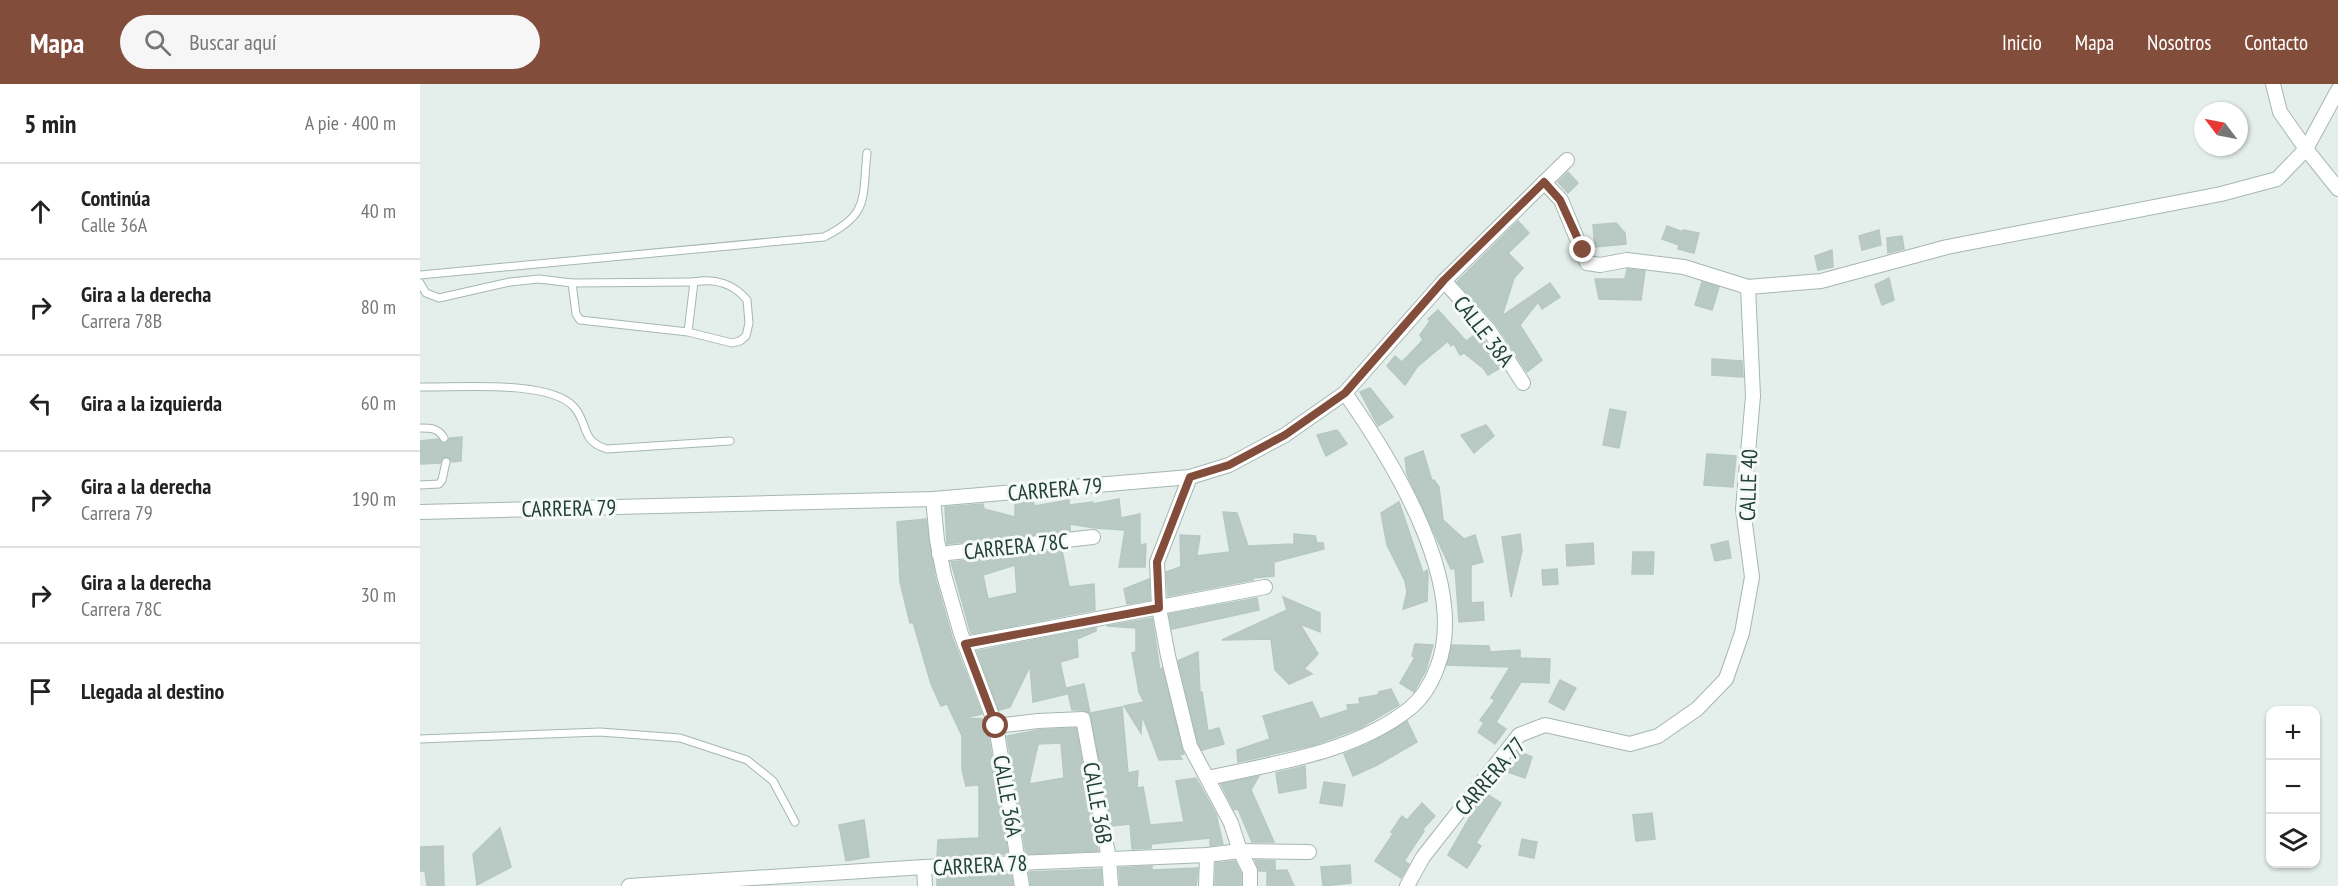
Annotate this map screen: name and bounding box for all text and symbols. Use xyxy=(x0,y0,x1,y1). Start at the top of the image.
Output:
search box xyxy=(120,15,540,69)
text: Mapa xyxy=(30,24,84,61)
icon: search xyxy=(141,26,174,59)
text: Buscar aquí xyxy=(189,28,277,56)
text: Inicio xyxy=(2002,29,2042,56)
text: Mapa xyxy=(2075,29,2114,56)
text: Nosotros xyxy=(2147,29,2211,56)
text: Contacto xyxy=(2244,29,2308,56)
north arrow xyxy=(2194,102,2248,156)
text: 5 min xyxy=(24,107,77,140)
text: A pie · 400 m xyxy=(305,110,396,136)
text: Continúa xyxy=(81,184,150,212)
icon: ahead xyxy=(24,195,57,228)
text: 40 m xyxy=(361,198,396,224)
text: Calle 36A xyxy=(81,212,147,238)
route end xyxy=(1569,236,1595,262)
text: Gira a la derecha xyxy=(81,280,211,308)
street label: CALLE 38A xyxy=(1448,290,1521,373)
icon: right xyxy=(24,291,57,324)
text: 80 m xyxy=(361,294,396,320)
text: Carrera 78B xyxy=(81,308,162,334)
icon: left xyxy=(24,387,57,420)
text: Gira a la izquierda xyxy=(81,389,222,417)
text: 60 m xyxy=(361,390,396,416)
street label: CALLE 40 xyxy=(1733,448,1763,522)
street label: CARRERA 79 xyxy=(1007,471,1103,507)
text: Gira a la derecha xyxy=(81,472,211,500)
icon: right xyxy=(24,483,57,516)
text: 190 m xyxy=(352,486,396,512)
street label: CARRERA 79 xyxy=(521,493,617,523)
text: Carrera 79 xyxy=(81,500,153,526)
street label: CARRERA 78C xyxy=(962,527,1070,565)
text: Gira a la derecha xyxy=(81,568,211,596)
icon: right xyxy=(24,579,57,612)
text: 30 m xyxy=(361,582,396,608)
text: Carrera 78C xyxy=(81,596,162,622)
icon: arrive xyxy=(24,675,57,708)
text: Llegada al destino xyxy=(81,677,224,705)
map controls xyxy=(2266,706,2320,868)
button: + xyxy=(2266,706,2320,760)
route start xyxy=(982,712,1008,738)
street label: CARRERA 77 xyxy=(1448,731,1532,821)
street label: CALLE 36A xyxy=(987,753,1029,840)
street label: CALLE 36B xyxy=(1077,760,1119,846)
button: − xyxy=(2266,760,2320,814)
button: layers xyxy=(2266,814,2320,868)
street label: CARRERA 78 xyxy=(932,849,1028,881)

